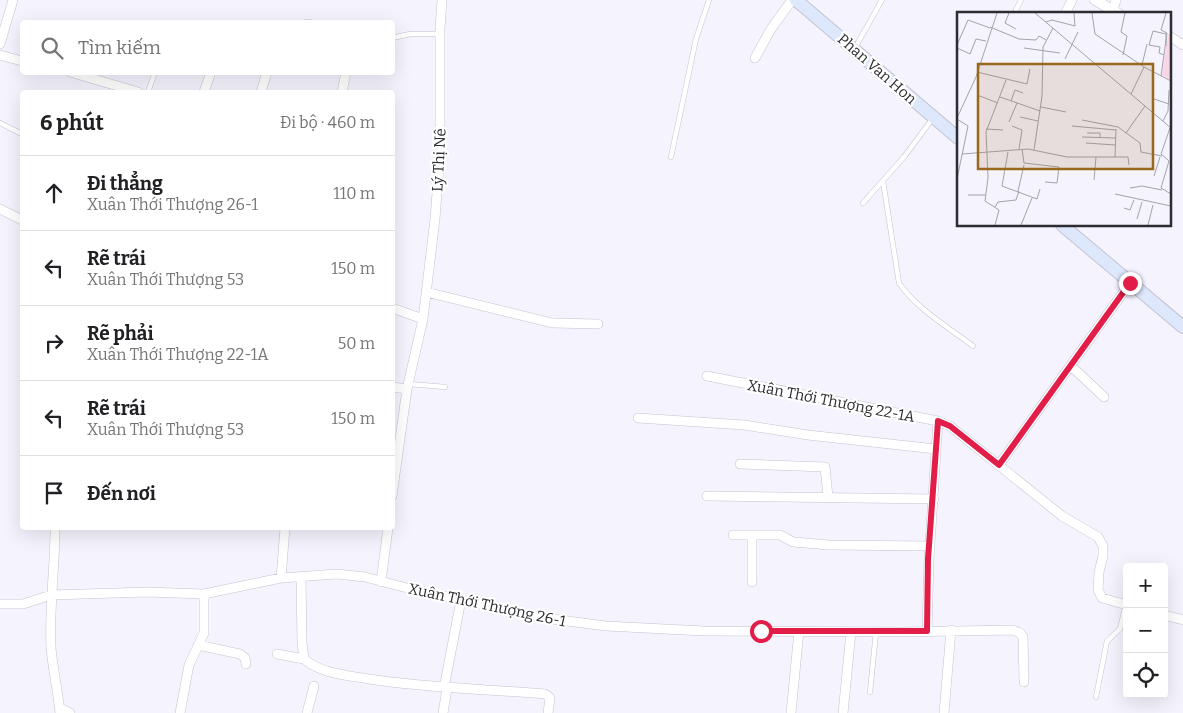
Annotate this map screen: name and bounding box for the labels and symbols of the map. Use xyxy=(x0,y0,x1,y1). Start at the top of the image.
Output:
inset map xyxy=(957,12,1170,226)
street label: Phan Van Hon xyxy=(834,30,920,108)
street label: Lý Thị Nê xyxy=(428,128,450,192)
route end xyxy=(1119,272,1142,295)
street label: Xuân Thới Thượng 22-1A xyxy=(746,376,917,426)
street label: Xuân Thới Thượng 26-1 xyxy=(407,580,567,630)
route start xyxy=(750,620,773,643)

